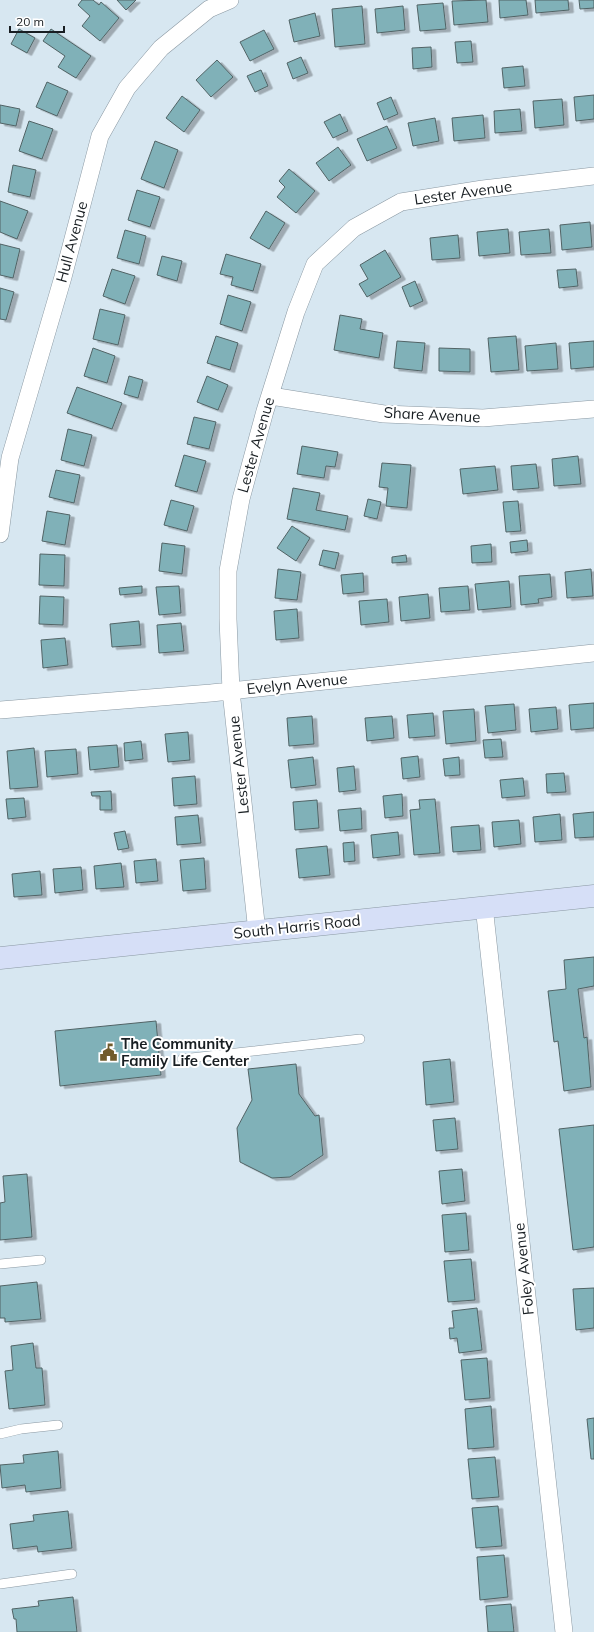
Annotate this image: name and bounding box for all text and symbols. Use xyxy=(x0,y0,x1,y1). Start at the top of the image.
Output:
scale bar xyxy=(10,8,64,34)
text: 20 m xyxy=(16,14,44,29)
street label: Lester Avenue xyxy=(413,176,513,209)
street label: Hull Avenue xyxy=(52,199,91,285)
street label: Lester Avenue xyxy=(233,395,278,495)
street label: Share Avenue xyxy=(383,402,481,427)
street label: Evelyn Avenue xyxy=(246,669,348,698)
street label: Lester Avenue xyxy=(224,715,253,815)
street label: South Harris Road xyxy=(232,910,361,943)
place label: The Community Family Life Center xyxy=(121,1034,249,1070)
public building icon: The Community Family Life Center xyxy=(98,1043,118,1063)
street label: Foley Avenue xyxy=(509,1222,538,1316)

